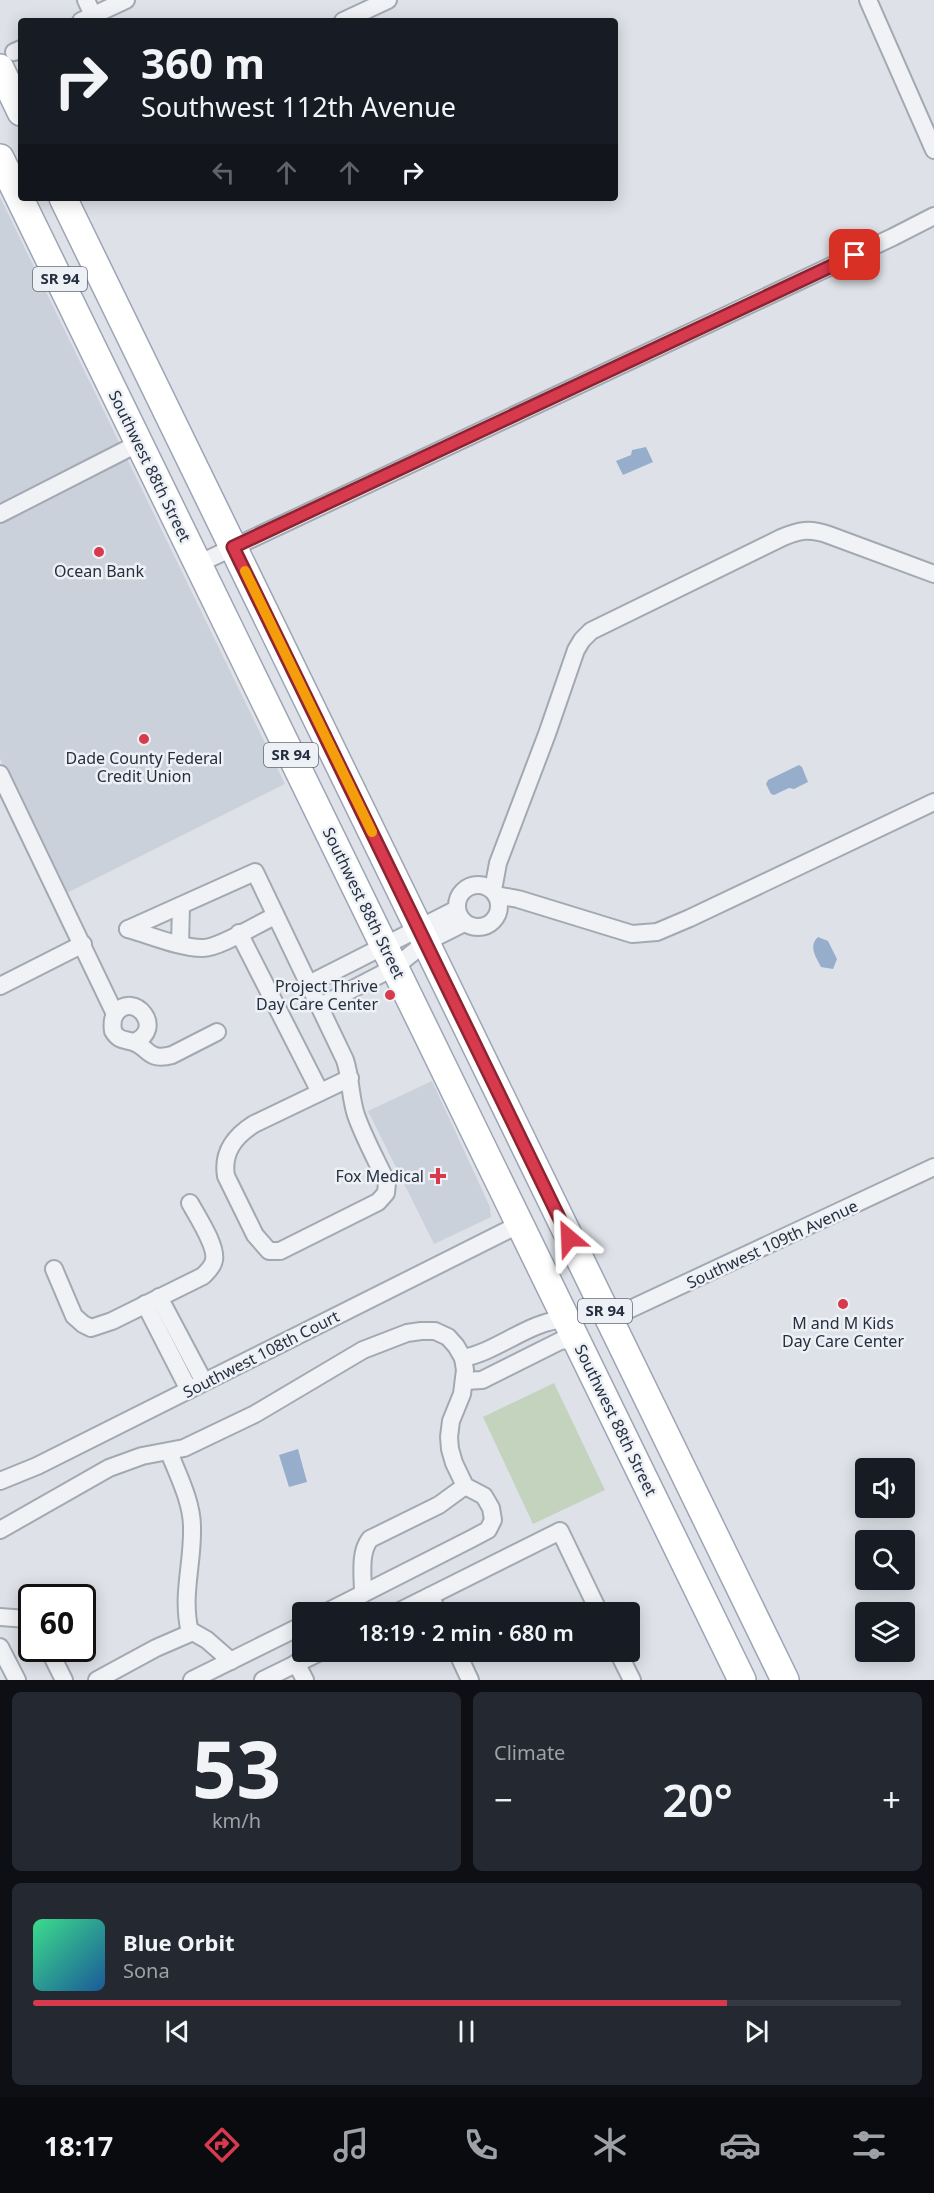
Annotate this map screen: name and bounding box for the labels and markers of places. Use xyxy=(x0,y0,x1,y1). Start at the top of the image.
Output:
pin xyxy=(829,229,880,280)
marker: Ocean Bank xyxy=(92,545,106,559)
place label: Ocean Bank xyxy=(54,560,144,582)
marker: Dade County Federal Credit Union xyxy=(137,732,151,746)
place label: Dade County Federal Credit Union xyxy=(66,747,222,787)
place label: Project Thrive Day Care Center xyxy=(256,975,378,1015)
marker: Project Thrive Day Care Center xyxy=(383,988,397,1002)
place label: Fox Medical xyxy=(335,1165,424,1187)
marker: Fox Medical xyxy=(429,1167,447,1185)
marker: M and M Kids Day Care Center xyxy=(836,1297,850,1311)
place label: M and M Kids Day Care Center xyxy=(782,1312,904,1352)

